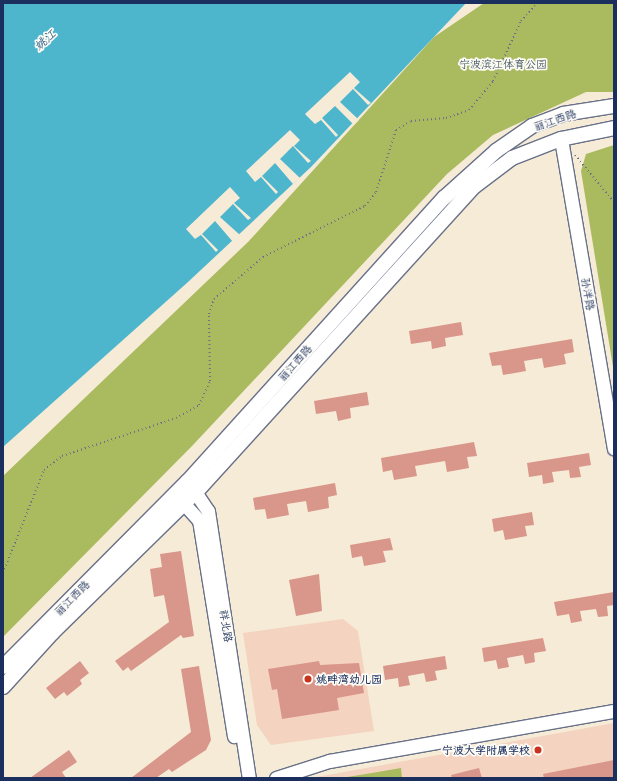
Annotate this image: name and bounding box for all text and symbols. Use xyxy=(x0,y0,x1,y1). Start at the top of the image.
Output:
water label: 姚江 xyxy=(31,27,59,53)
park label: 宁波滨江体育公园 xyxy=(459,57,547,71)
street label: 丽江西路 xyxy=(532,107,578,133)
street label: 孙洋路 xyxy=(579,277,597,311)
street label: 丽江西路 xyxy=(275,342,315,384)
street label: 丽江西路 xyxy=(52,578,92,618)
street label: 祥北路 xyxy=(217,609,235,643)
place label: 姚畔湾幼儿园 xyxy=(316,672,382,686)
marker: 姚畔湾幼儿园 xyxy=(303,674,313,684)
place label: 宁波大学附属学校 xyxy=(442,743,530,757)
marker: 宁波大学附属学校 xyxy=(533,745,543,755)

